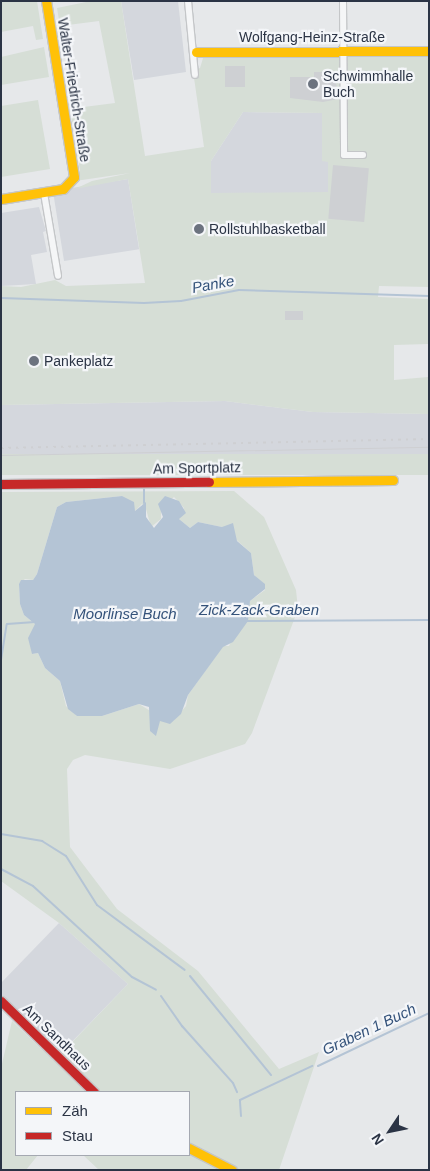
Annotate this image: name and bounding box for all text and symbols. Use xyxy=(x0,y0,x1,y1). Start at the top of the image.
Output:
street label: Walter-Friedrich-Straße xyxy=(54,17,94,163)
street label: Wolfgang-Heinz-Straße xyxy=(239,29,385,45)
place label: Schwimmhalle Buch xyxy=(323,68,413,100)
marker: Schwimmhalle Buch xyxy=(307,78,319,90)
place label: Rollstuhlbasketball xyxy=(209,221,326,237)
marker: Rollstuhlbasketball xyxy=(193,223,205,235)
water label: Panke xyxy=(190,271,236,297)
place label: Pankeplatz xyxy=(44,353,113,369)
marker: Pankeplatz xyxy=(28,355,40,367)
street label: Am Sportplatz xyxy=(153,459,241,477)
water label: Zick-Zack-Graben xyxy=(199,601,319,619)
water label: Moorlinse Buch xyxy=(73,605,177,623)
street label: Am Sandhaus xyxy=(20,1000,94,1074)
water label: Graben 1 Buch xyxy=(319,1000,419,1058)
legend xyxy=(15,1091,190,1156)
text: Zäh xyxy=(62,1102,88,1119)
north arrow xyxy=(365,1106,415,1156)
text: Stau xyxy=(62,1127,93,1144)
text: N xyxy=(368,1131,387,1148)

